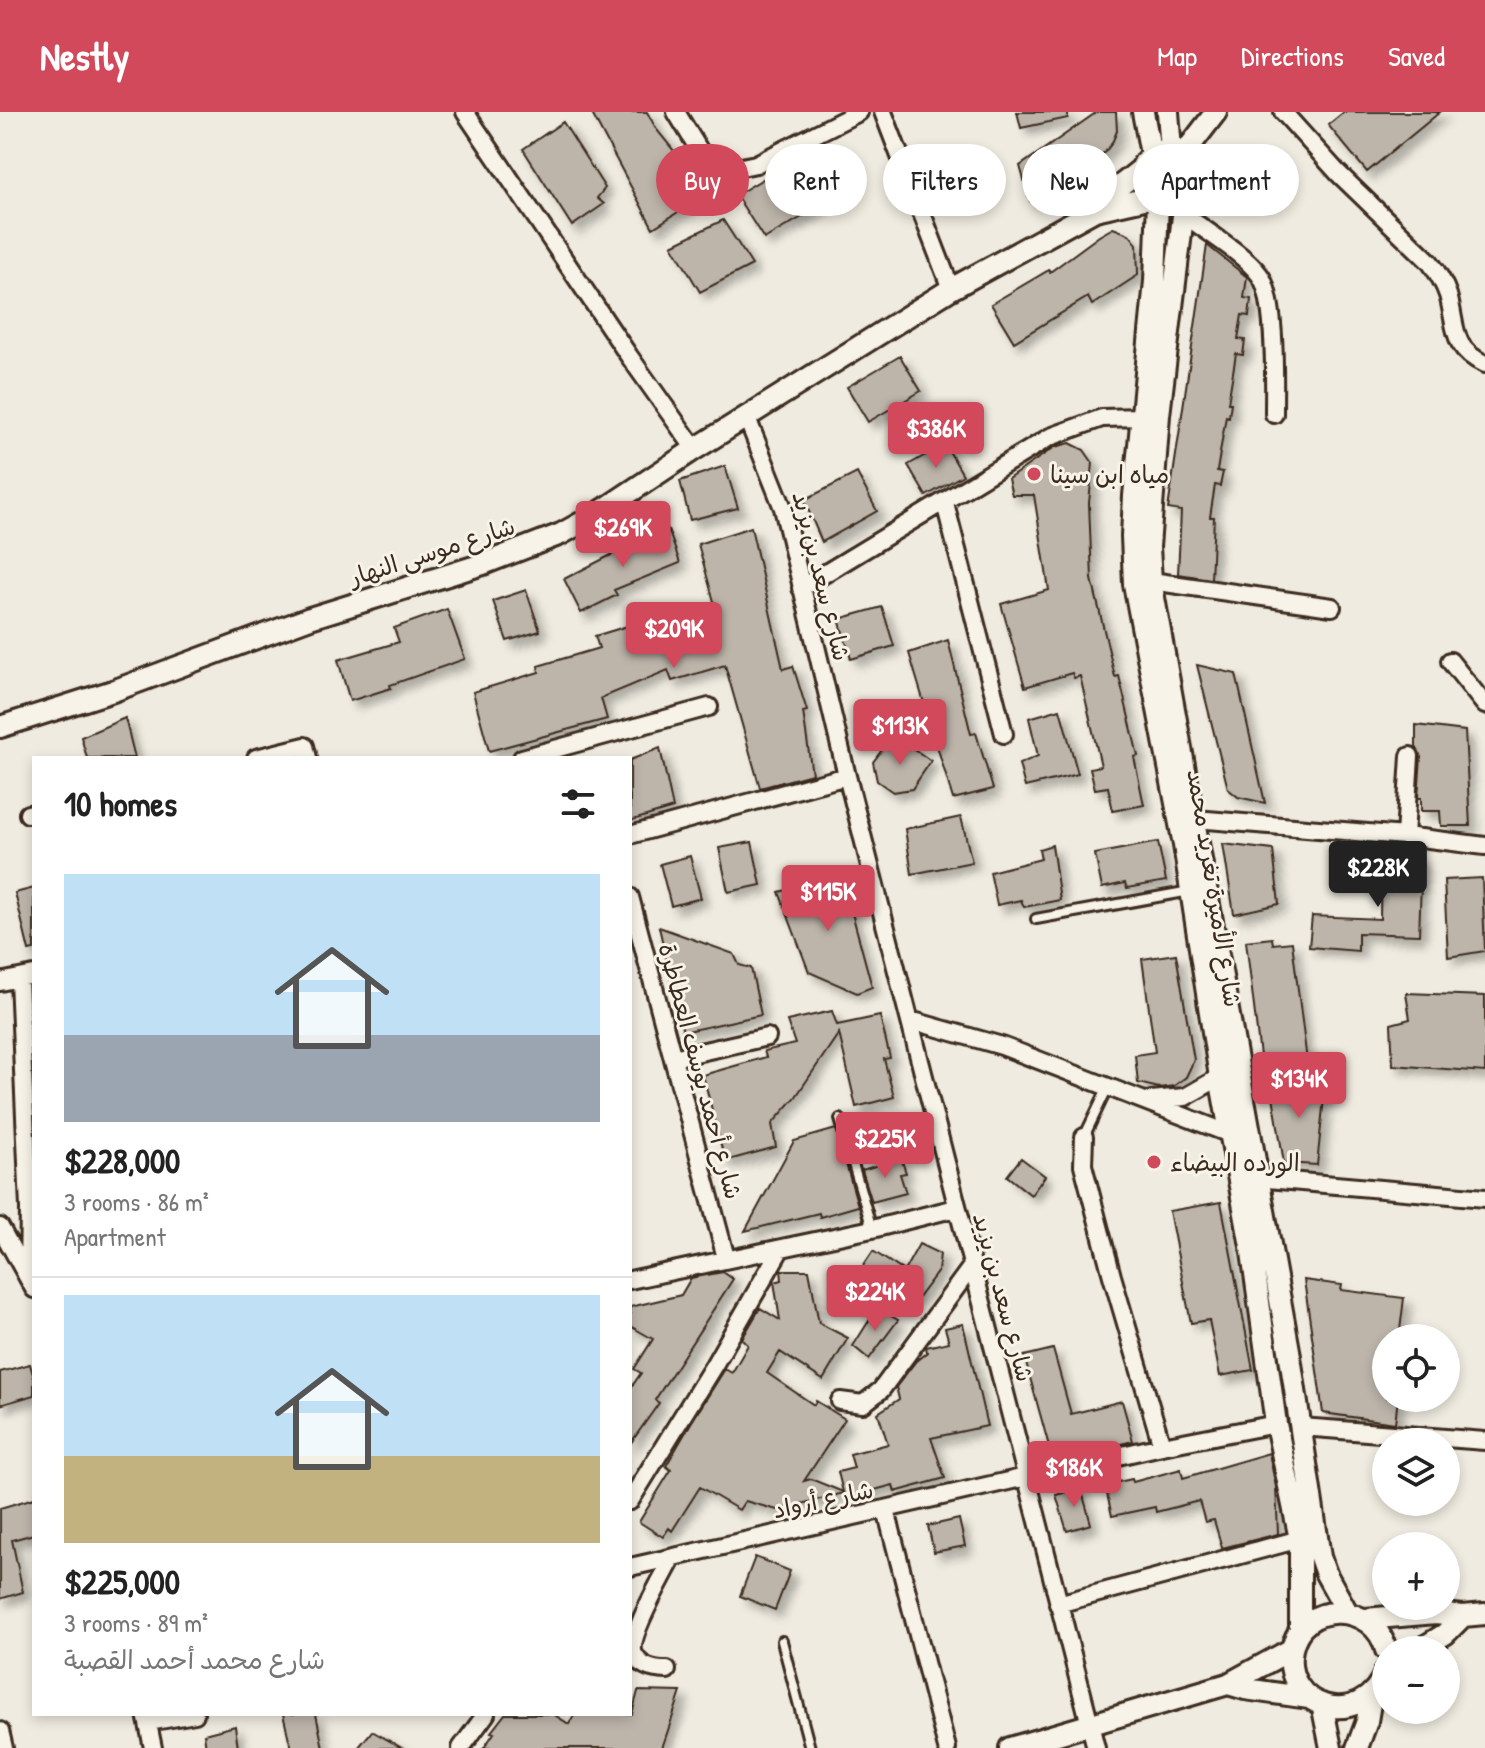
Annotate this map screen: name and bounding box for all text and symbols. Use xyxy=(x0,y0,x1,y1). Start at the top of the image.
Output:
text: Nestly xyxy=(40,30,129,82)
text: Map xyxy=(1157,37,1197,75)
text: Directions xyxy=(1241,37,1344,75)
text: Saved xyxy=(1388,37,1445,75)
chip: Buy xyxy=(656,144,749,216)
chip: Rent xyxy=(765,144,867,216)
chip: Filters xyxy=(883,144,1006,216)
chip: New xyxy=(1022,144,1117,216)
chip: Apartment xyxy=(1133,144,1299,216)
pin: $386K xyxy=(880,402,992,470)
text: $386K xyxy=(906,410,966,445)
place label: مياه ابن سينا xyxy=(1050,458,1169,490)
marker: مياه ابن سينا xyxy=(1025,465,1043,483)
street label: شارع سعد بن يزيد xyxy=(784,488,859,665)
pin: $269K xyxy=(567,501,679,569)
street label: شارع موسى النهار xyxy=(343,509,520,595)
text: $269K xyxy=(594,509,652,544)
pin: $209K xyxy=(618,602,730,670)
text: $209K xyxy=(644,610,704,645)
pin: $113K xyxy=(844,699,956,767)
text: $113K xyxy=(871,707,929,742)
street label: شارع الأميرة تغريد محمد xyxy=(1178,767,1250,1010)
text: 10 homes xyxy=(64,781,177,827)
icon: filters xyxy=(556,782,600,826)
pin: $228K xyxy=(1322,841,1434,909)
text: $228K xyxy=(1347,849,1409,884)
pin: $115K xyxy=(772,865,884,933)
text: $115K xyxy=(800,873,856,908)
icon: home xyxy=(260,926,404,1070)
street label: شارع أحمد يوسف العطاطرة xyxy=(649,939,751,1203)
pin: $134K xyxy=(1243,1052,1355,1120)
text: $134K xyxy=(1270,1060,1328,1095)
pin: $225K xyxy=(829,1112,941,1180)
text: $225K xyxy=(854,1120,916,1155)
text: $228,000 xyxy=(64,1138,180,1184)
place label: الورده البيضاء xyxy=(1170,1146,1300,1179)
marker: الورده البيضاء xyxy=(1145,1153,1163,1171)
text: 3 rooms · 86 m² xyxy=(64,1184,209,1219)
street label: شارع سعد بن يزيد xyxy=(964,1209,1042,1385)
text: Apartment xyxy=(64,1219,166,1254)
pin: $224K xyxy=(819,1265,931,1333)
text: $224K xyxy=(845,1273,905,1308)
map controls xyxy=(1372,1324,1460,1724)
button: locate xyxy=(1372,1324,1460,1412)
icon: home xyxy=(260,1347,404,1491)
button: layers xyxy=(1372,1428,1460,1516)
pin: $186K xyxy=(1018,1441,1130,1509)
text: $186K xyxy=(1045,1449,1103,1484)
street label: شارع أرواد xyxy=(770,1473,877,1527)
button: + xyxy=(1372,1532,1460,1620)
text: $225,000 xyxy=(64,1559,180,1605)
text: 3 rooms · 89 m² xyxy=(64,1605,208,1640)
button: − xyxy=(1372,1636,1460,1724)
text: شارع محمد أحمد القصبة xyxy=(64,1642,325,1677)

